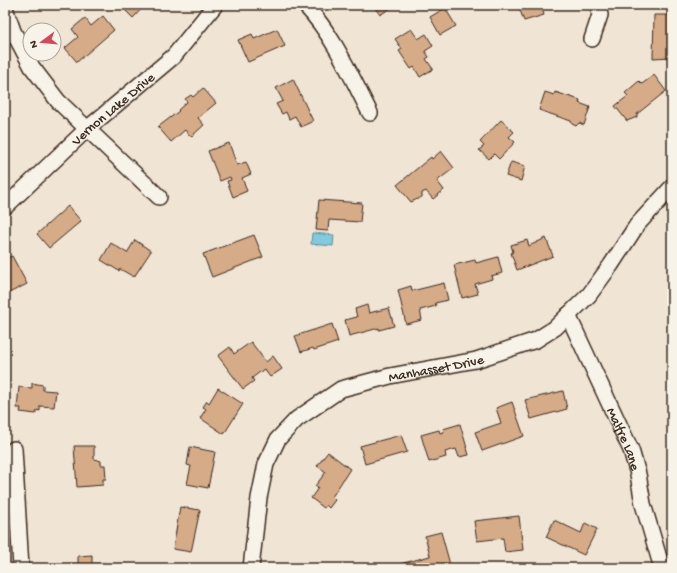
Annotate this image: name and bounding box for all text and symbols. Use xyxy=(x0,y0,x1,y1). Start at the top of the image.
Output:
north arrow xyxy=(22,22,62,62)
text: N xyxy=(28,39,41,49)
street label: Vernon Lake Drive xyxy=(68,69,160,151)
street label: Manhasset Drive xyxy=(387,352,487,387)
street label: Malfre Lane xyxy=(601,405,643,474)

